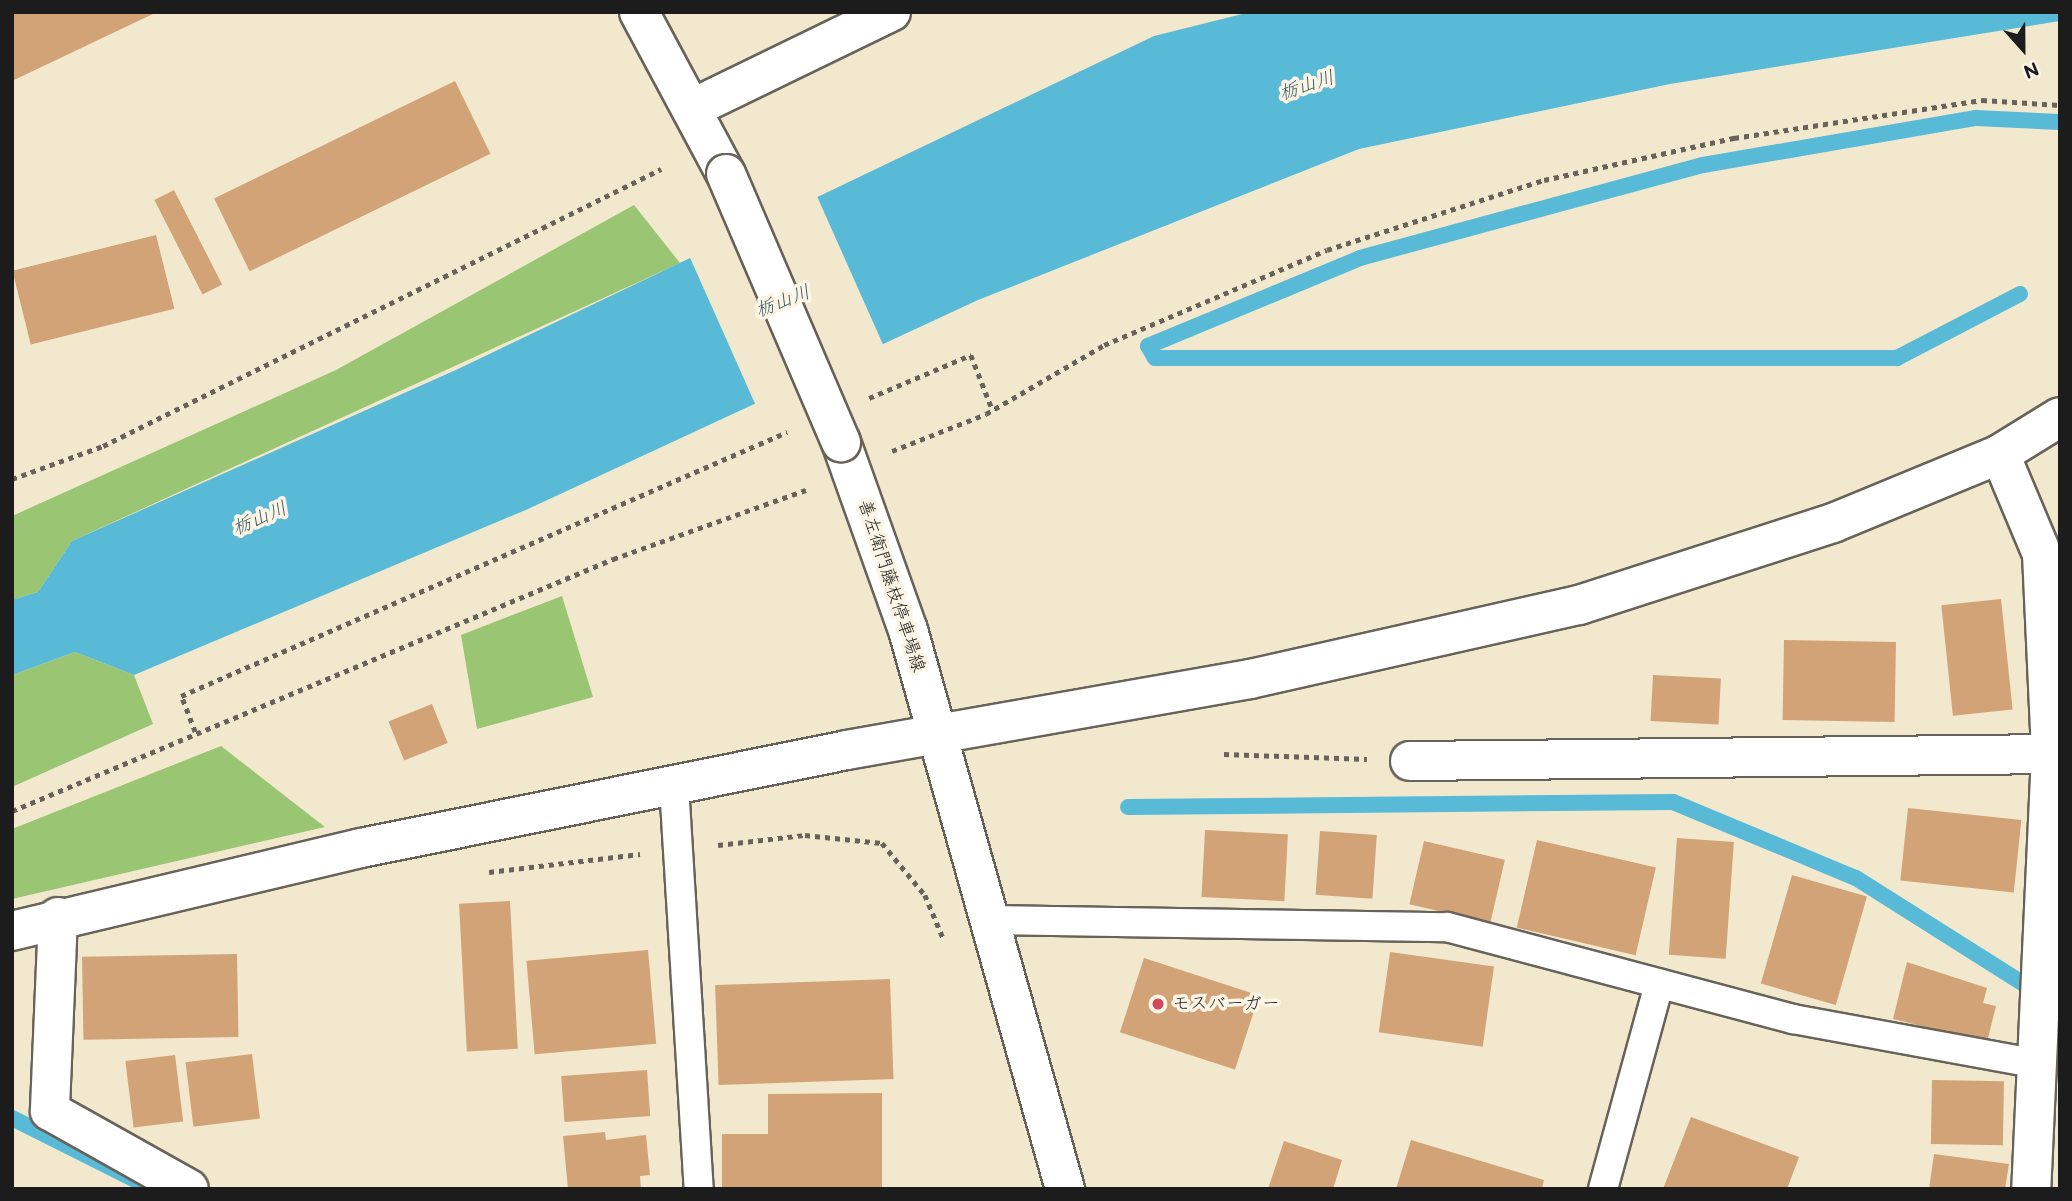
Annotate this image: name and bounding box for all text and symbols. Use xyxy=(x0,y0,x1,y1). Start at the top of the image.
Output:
north arrow xyxy=(1988,14,2058,84)
text: N xyxy=(2020,56,2041,82)
water label: 栃山川 xyxy=(1276,66,1338,106)
water label: 栃山川 xyxy=(752,281,814,323)
water label: 栃山川 xyxy=(229,497,291,541)
street label: 善左衛門藤枝停車場線 xyxy=(853,497,929,675)
place label: モスバーガー xyxy=(1172,993,1280,1015)
marker: モスバーガー xyxy=(1150,996,1166,1012)

